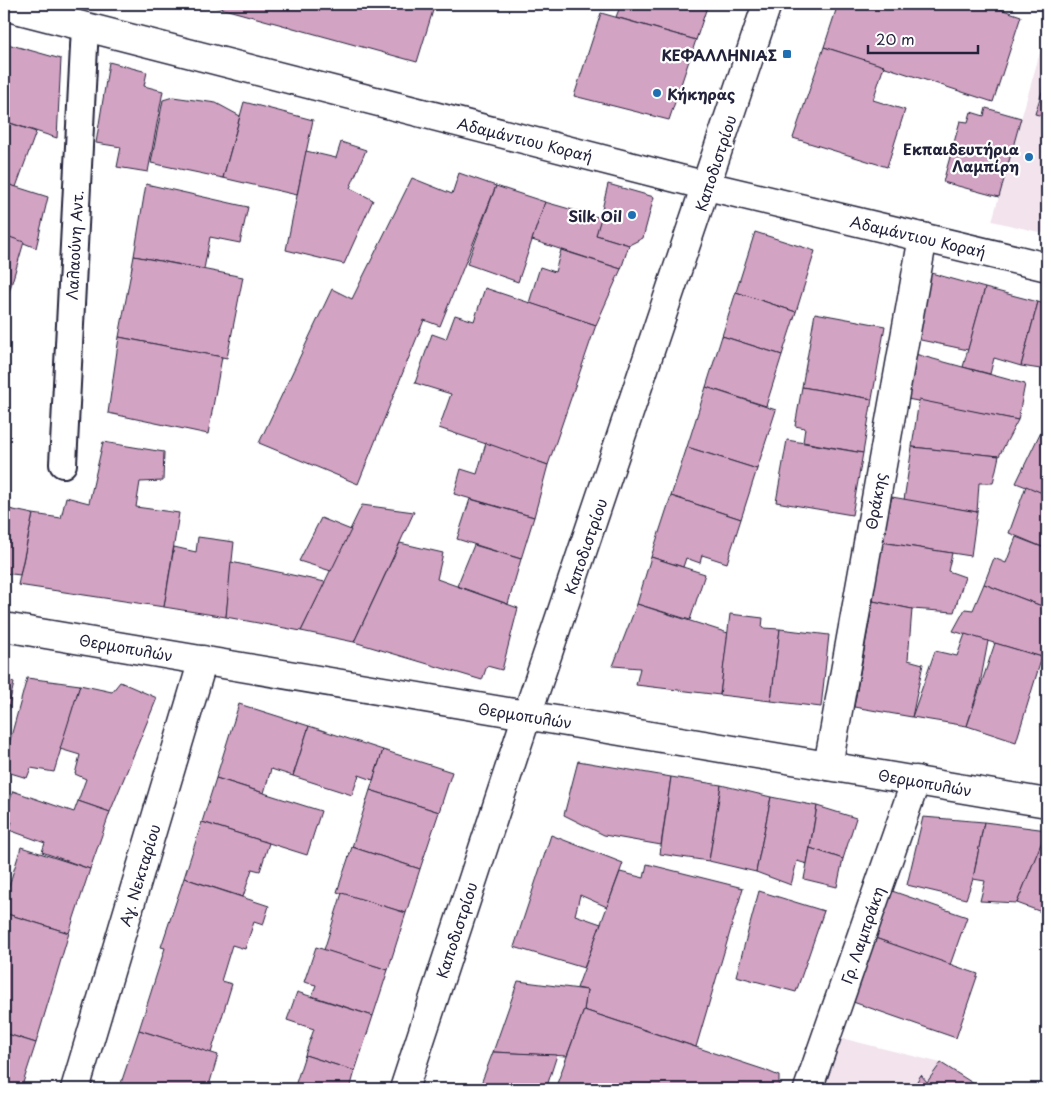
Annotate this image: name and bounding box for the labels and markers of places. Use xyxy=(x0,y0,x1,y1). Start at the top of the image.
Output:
place label: ΚΕΦΑΛΛΗΝΙΑΣ xyxy=(661,43,777,66)
marker: ΚΕΦΑΛΛΗΝΙΑΣ xyxy=(781,48,793,60)
place label: Κήκηρας xyxy=(667,82,735,105)
marker: Κήκηρας xyxy=(651,87,663,99)
place label: Εκπαιδευτήρια Λαμπίρη xyxy=(903,137,1020,177)
marker: Εκπαιδευτήρια Λαμπίρη xyxy=(1023,151,1035,163)
place label: Silk Oil xyxy=(568,204,622,227)
marker: Silk Oil xyxy=(626,209,638,221)

